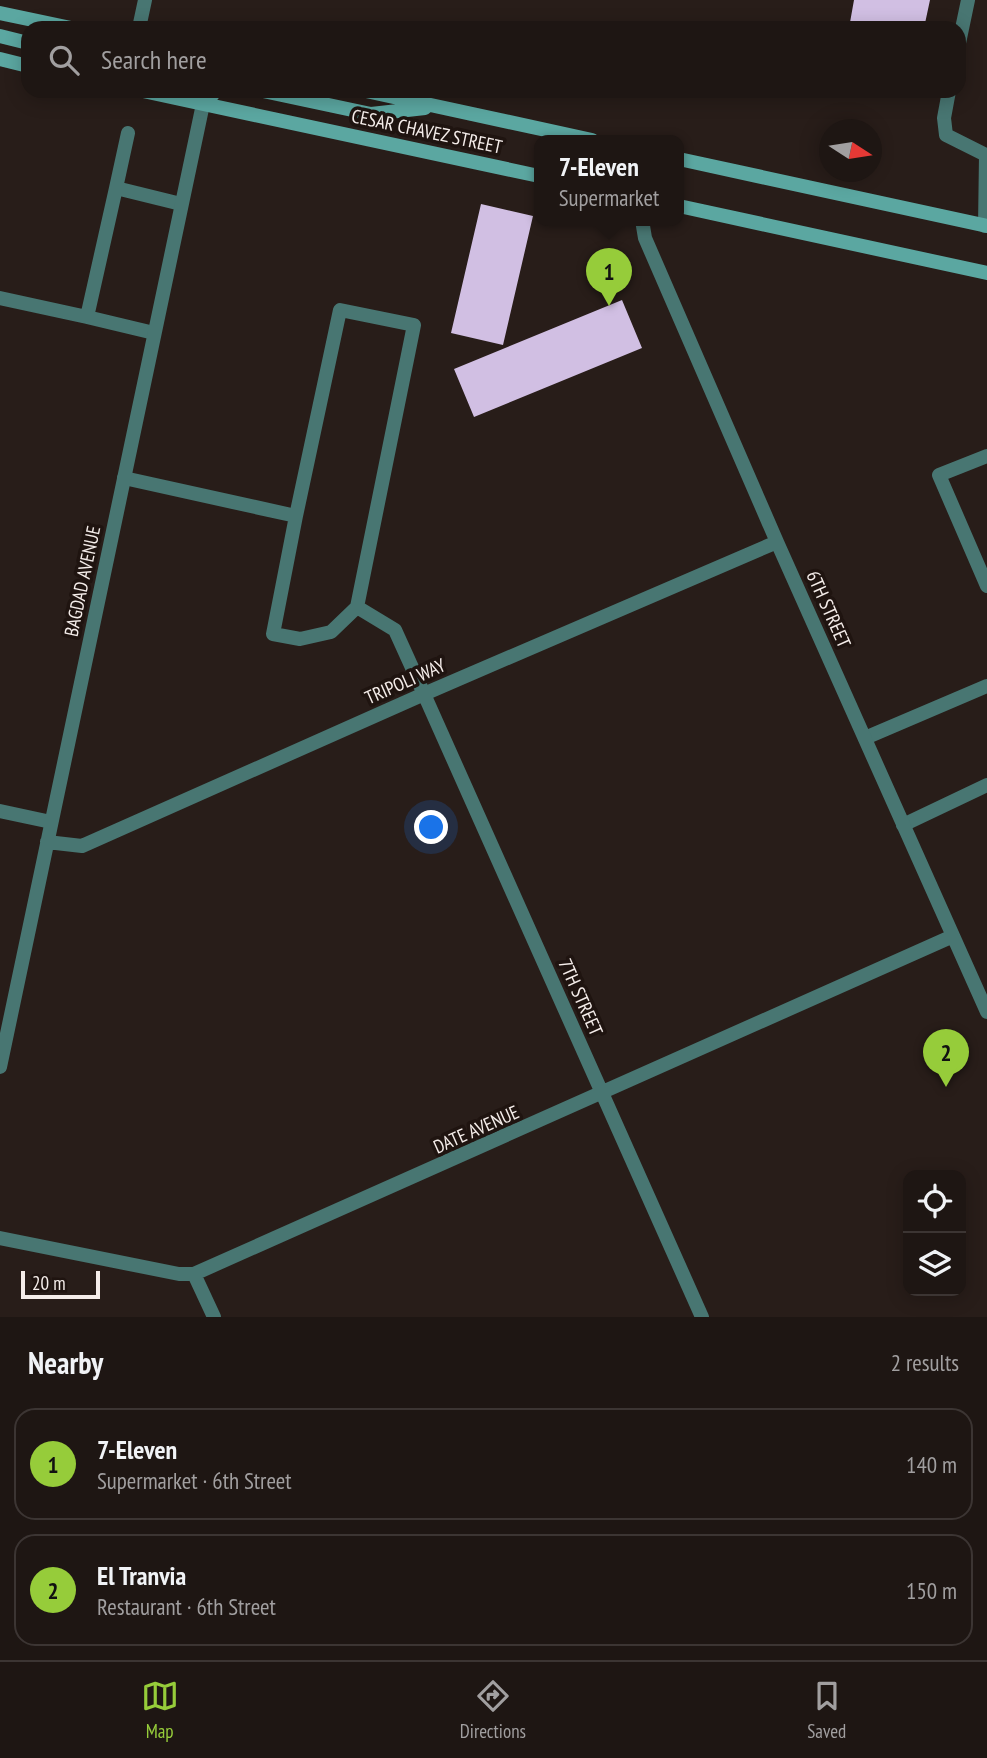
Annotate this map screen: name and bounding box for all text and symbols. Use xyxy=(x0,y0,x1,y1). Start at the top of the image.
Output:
search box xyxy=(21,21,966,98)
icon: search xyxy=(45,41,83,79)
text: Search here xyxy=(101,43,207,76)
street label: CESAR CHAVEZ STREET xyxy=(349,103,505,159)
north arrow xyxy=(819,119,882,182)
popup xyxy=(534,135,684,226)
text: 7-Eleven xyxy=(559,150,639,183)
text: Supermarket xyxy=(559,183,659,212)
pin: 1 xyxy=(586,248,632,306)
street label: BAGDAD AVENUE xyxy=(59,524,105,638)
street label: 6TH STREET xyxy=(801,567,857,652)
street label: TRIPOLI WAY xyxy=(361,652,449,709)
your location xyxy=(414,810,448,844)
street label: 7TH STREET xyxy=(553,955,609,1040)
pin: 2 xyxy=(923,1029,969,1087)
street label: DATE AVENUE xyxy=(429,1099,523,1159)
map controls xyxy=(903,1170,966,1296)
button: locate xyxy=(903,1170,966,1233)
button: layers xyxy=(903,1233,966,1296)
scale bar xyxy=(21,1268,100,1300)
text: 20 m xyxy=(32,1271,66,1295)
text: Nearby xyxy=(28,1343,103,1382)
text: 2 results xyxy=(891,1348,959,1377)
text: 7-Eleven xyxy=(97,1433,177,1466)
text: 1 xyxy=(48,1450,59,1479)
text: 140 m xyxy=(906,1450,957,1479)
text: Supermarket · 6th Street xyxy=(97,1466,292,1495)
text: El Tranvia xyxy=(97,1559,186,1592)
text: 2 xyxy=(48,1576,59,1605)
text: 150 m xyxy=(906,1576,957,1605)
text: Restaurant · 6th Street xyxy=(97,1592,276,1621)
tab: Map xyxy=(141,1677,179,1743)
tab: Directions xyxy=(460,1677,526,1743)
tab: Saved xyxy=(807,1677,846,1743)

